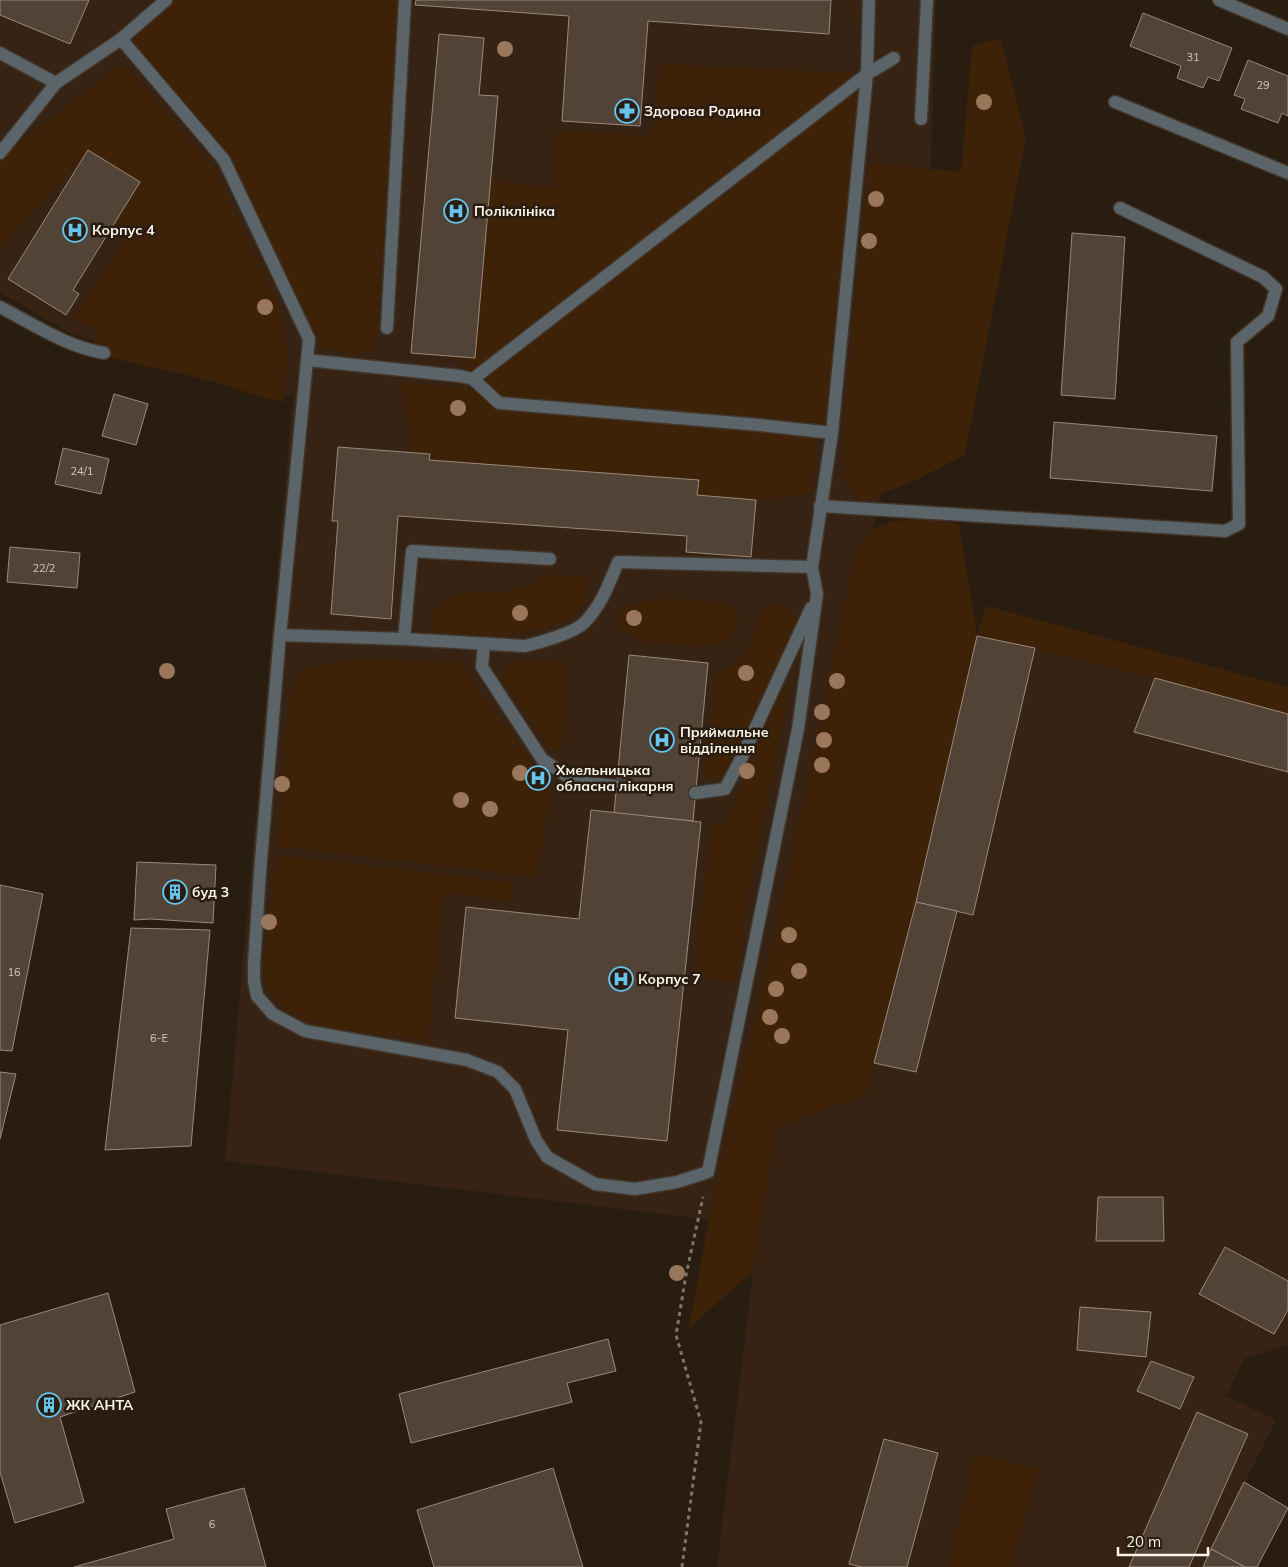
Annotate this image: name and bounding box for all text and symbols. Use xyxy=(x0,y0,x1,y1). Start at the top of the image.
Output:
house number: 31 xyxy=(1186,50,1200,64)
house number: 29 xyxy=(1256,78,1270,92)
pharmacy icon: Здорова Родина xyxy=(614,98,640,124)
place label: Здорова Родина xyxy=(644,102,761,120)
hospital icon: Поліклініка xyxy=(443,198,469,224)
place label: Поліклініка xyxy=(474,202,555,220)
hospital icon: Корпус 4 xyxy=(62,217,88,243)
place label: Корпус 4 xyxy=(92,221,155,239)
house number: 24/1 xyxy=(71,464,93,478)
house number: 22/2 xyxy=(33,561,56,575)
place label: Приймальне відділення xyxy=(680,723,769,757)
hospital icon: Приймальне відділення xyxy=(649,727,675,753)
place label: Хмельницька обласна лікарня xyxy=(555,761,674,795)
hospital icon: Хмельницька обласна лікарня xyxy=(525,765,551,791)
building icon: буд 3 xyxy=(162,879,188,905)
place label: буд 3 xyxy=(192,883,229,901)
house number: 16 xyxy=(7,965,21,979)
hospital icon: Корпус 7 xyxy=(608,966,634,992)
place label: Корпус 7 xyxy=(638,970,701,988)
house number: 6-Е xyxy=(150,1031,168,1045)
building icon: ЖК АНТА xyxy=(36,1392,62,1418)
place label: ЖК АНТА xyxy=(66,1396,134,1414)
house number: 6 xyxy=(209,1517,216,1531)
scale bar xyxy=(1118,1524,1208,1556)
text: 20 m xyxy=(1126,1532,1161,1551)

